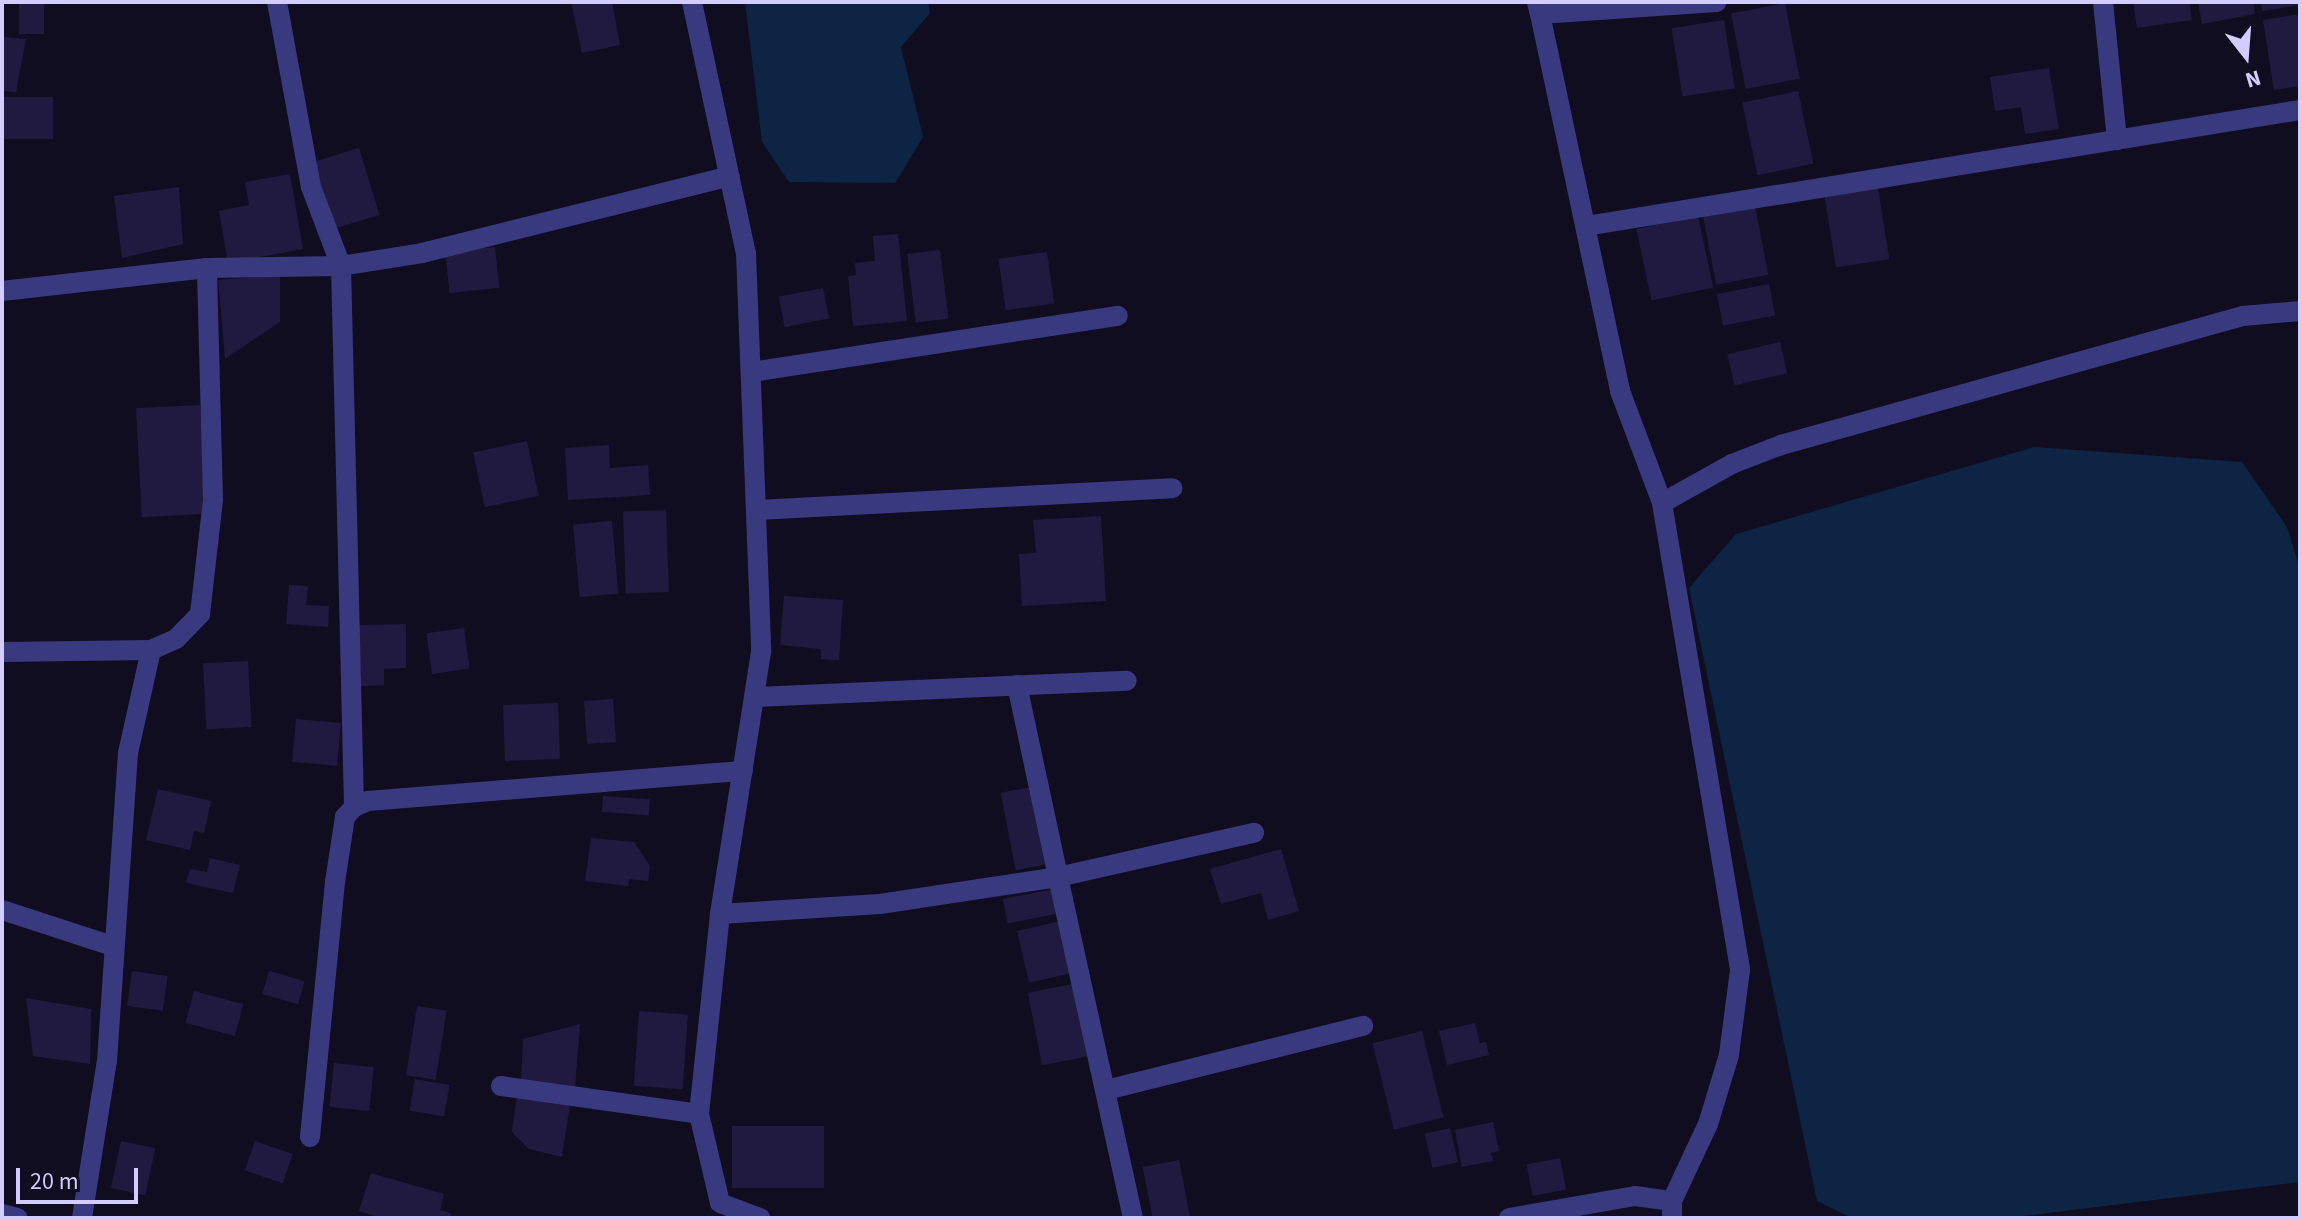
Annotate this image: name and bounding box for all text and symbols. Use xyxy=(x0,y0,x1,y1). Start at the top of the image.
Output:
north arrow xyxy=(2206,16,2286,96)
text: N xyxy=(2241,62,2265,96)
scale bar xyxy=(20,1152,142,1202)
text: 20 m xyxy=(30,1164,79,1199)

